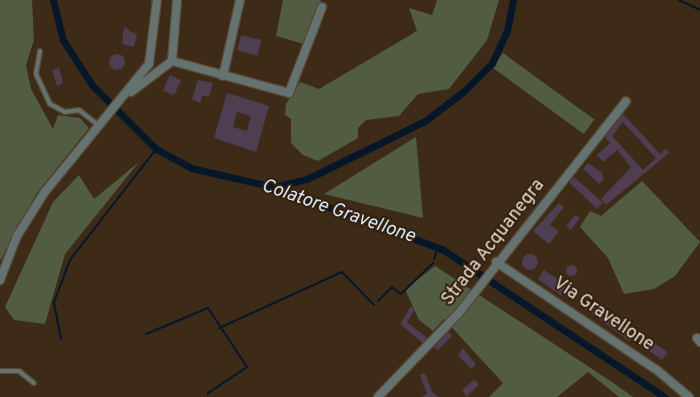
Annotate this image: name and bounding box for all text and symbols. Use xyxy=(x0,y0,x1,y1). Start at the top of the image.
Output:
water label: Colatore Gravellone xyxy=(258,175,418,249)
street label: Strada Acquanegra xyxy=(438,175,550,311)
street label: Via Gravellone xyxy=(549,273,657,357)

